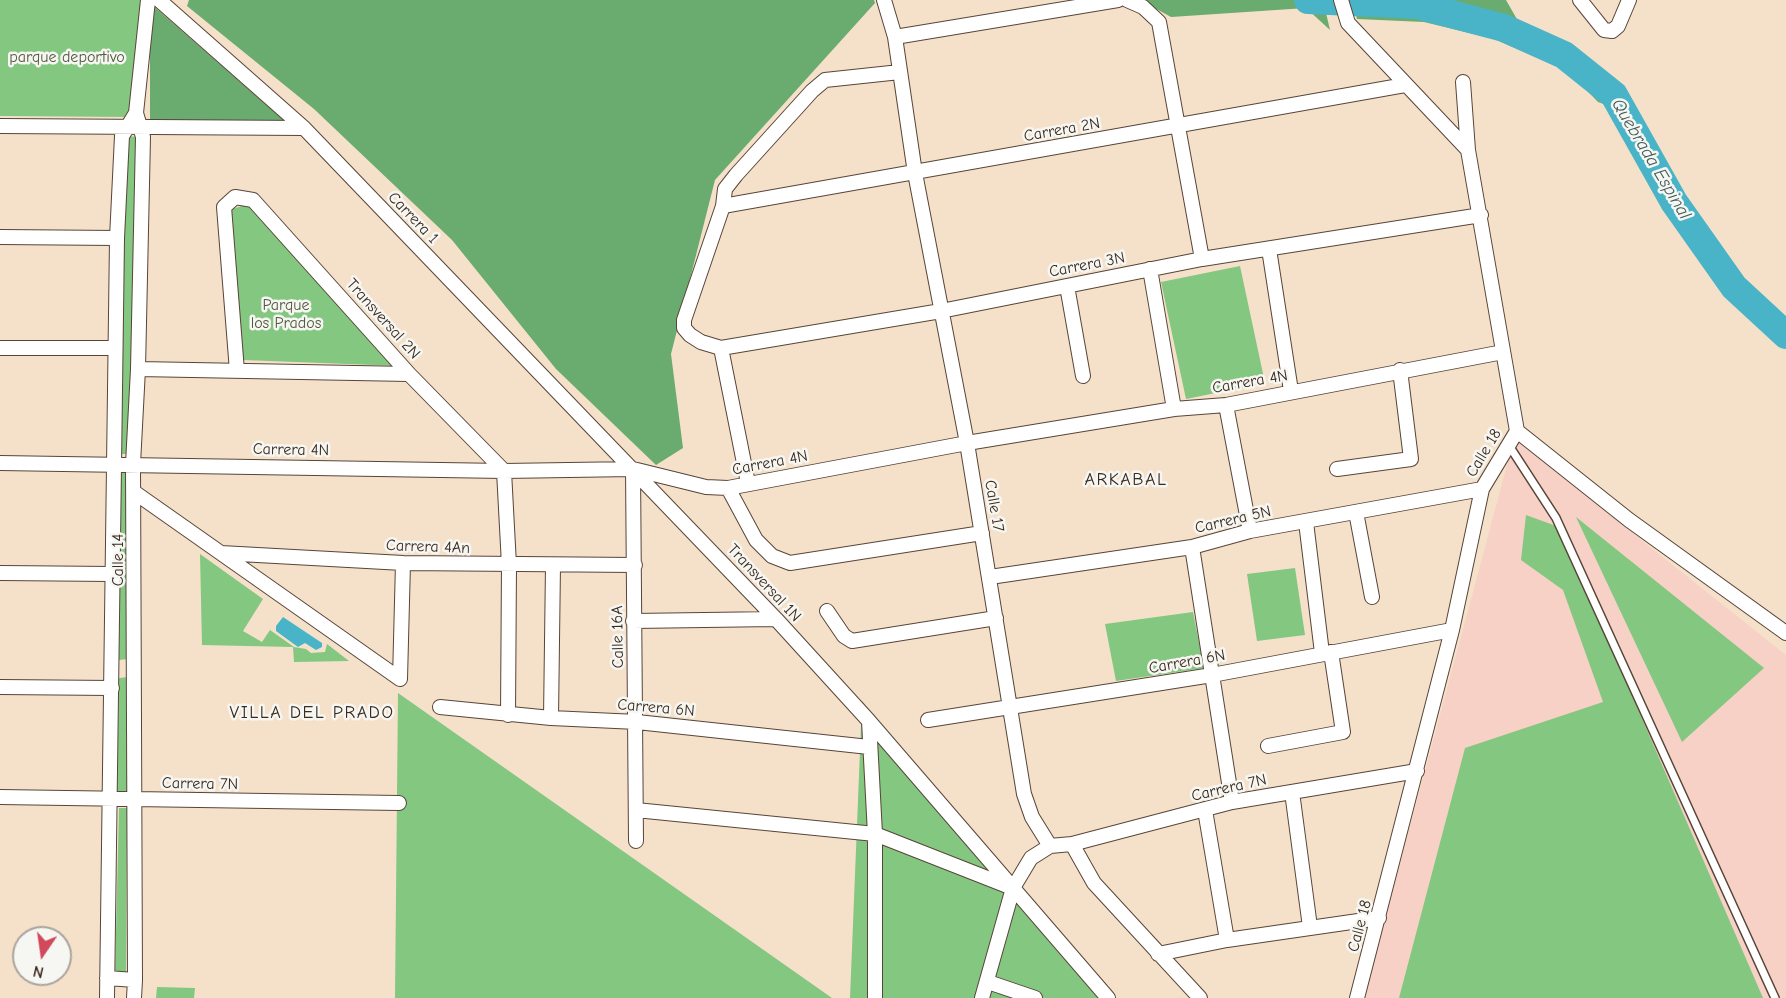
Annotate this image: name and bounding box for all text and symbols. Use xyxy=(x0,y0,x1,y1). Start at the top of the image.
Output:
park label: parque deportivo xyxy=(9,47,125,67)
water label: Quebrada Espinal xyxy=(1607,95,1695,223)
street label: Carrera 2N xyxy=(1022,114,1102,146)
street label: Carrera 1 xyxy=(384,188,442,248)
street label: Carrera 3N xyxy=(1047,248,1127,282)
street label: Transversal 2N xyxy=(342,275,424,363)
park label: Parque los Prados xyxy=(251,295,321,333)
street label: Carrera 4N xyxy=(1211,366,1289,398)
street label: Calle 18 xyxy=(1462,425,1506,481)
street label: Carrera 4N xyxy=(253,440,329,460)
street label: Carrera 4N xyxy=(731,446,809,480)
district label: ARKABAL xyxy=(1085,469,1167,491)
street label: Calle 17 xyxy=(980,479,1008,533)
street label: Carrera 5N xyxy=(1193,502,1273,538)
street label: Calle 14 xyxy=(108,534,128,586)
street label: Carrera 4An xyxy=(386,536,470,558)
street label: Transversal 1N xyxy=(723,540,805,626)
street label: Calle 16A xyxy=(608,605,628,669)
street label: Carrera 6N xyxy=(1147,646,1227,678)
street label: Carrera 6N xyxy=(617,695,695,721)
district label: VILLA DEL PRADO xyxy=(229,702,395,724)
street label: Carrera 7N xyxy=(1190,770,1268,806)
street label: Carrera 7N xyxy=(162,774,238,794)
street label: Calle 18 xyxy=(1344,898,1376,954)
north arrow xyxy=(12,926,72,986)
text: N xyxy=(31,962,46,982)

